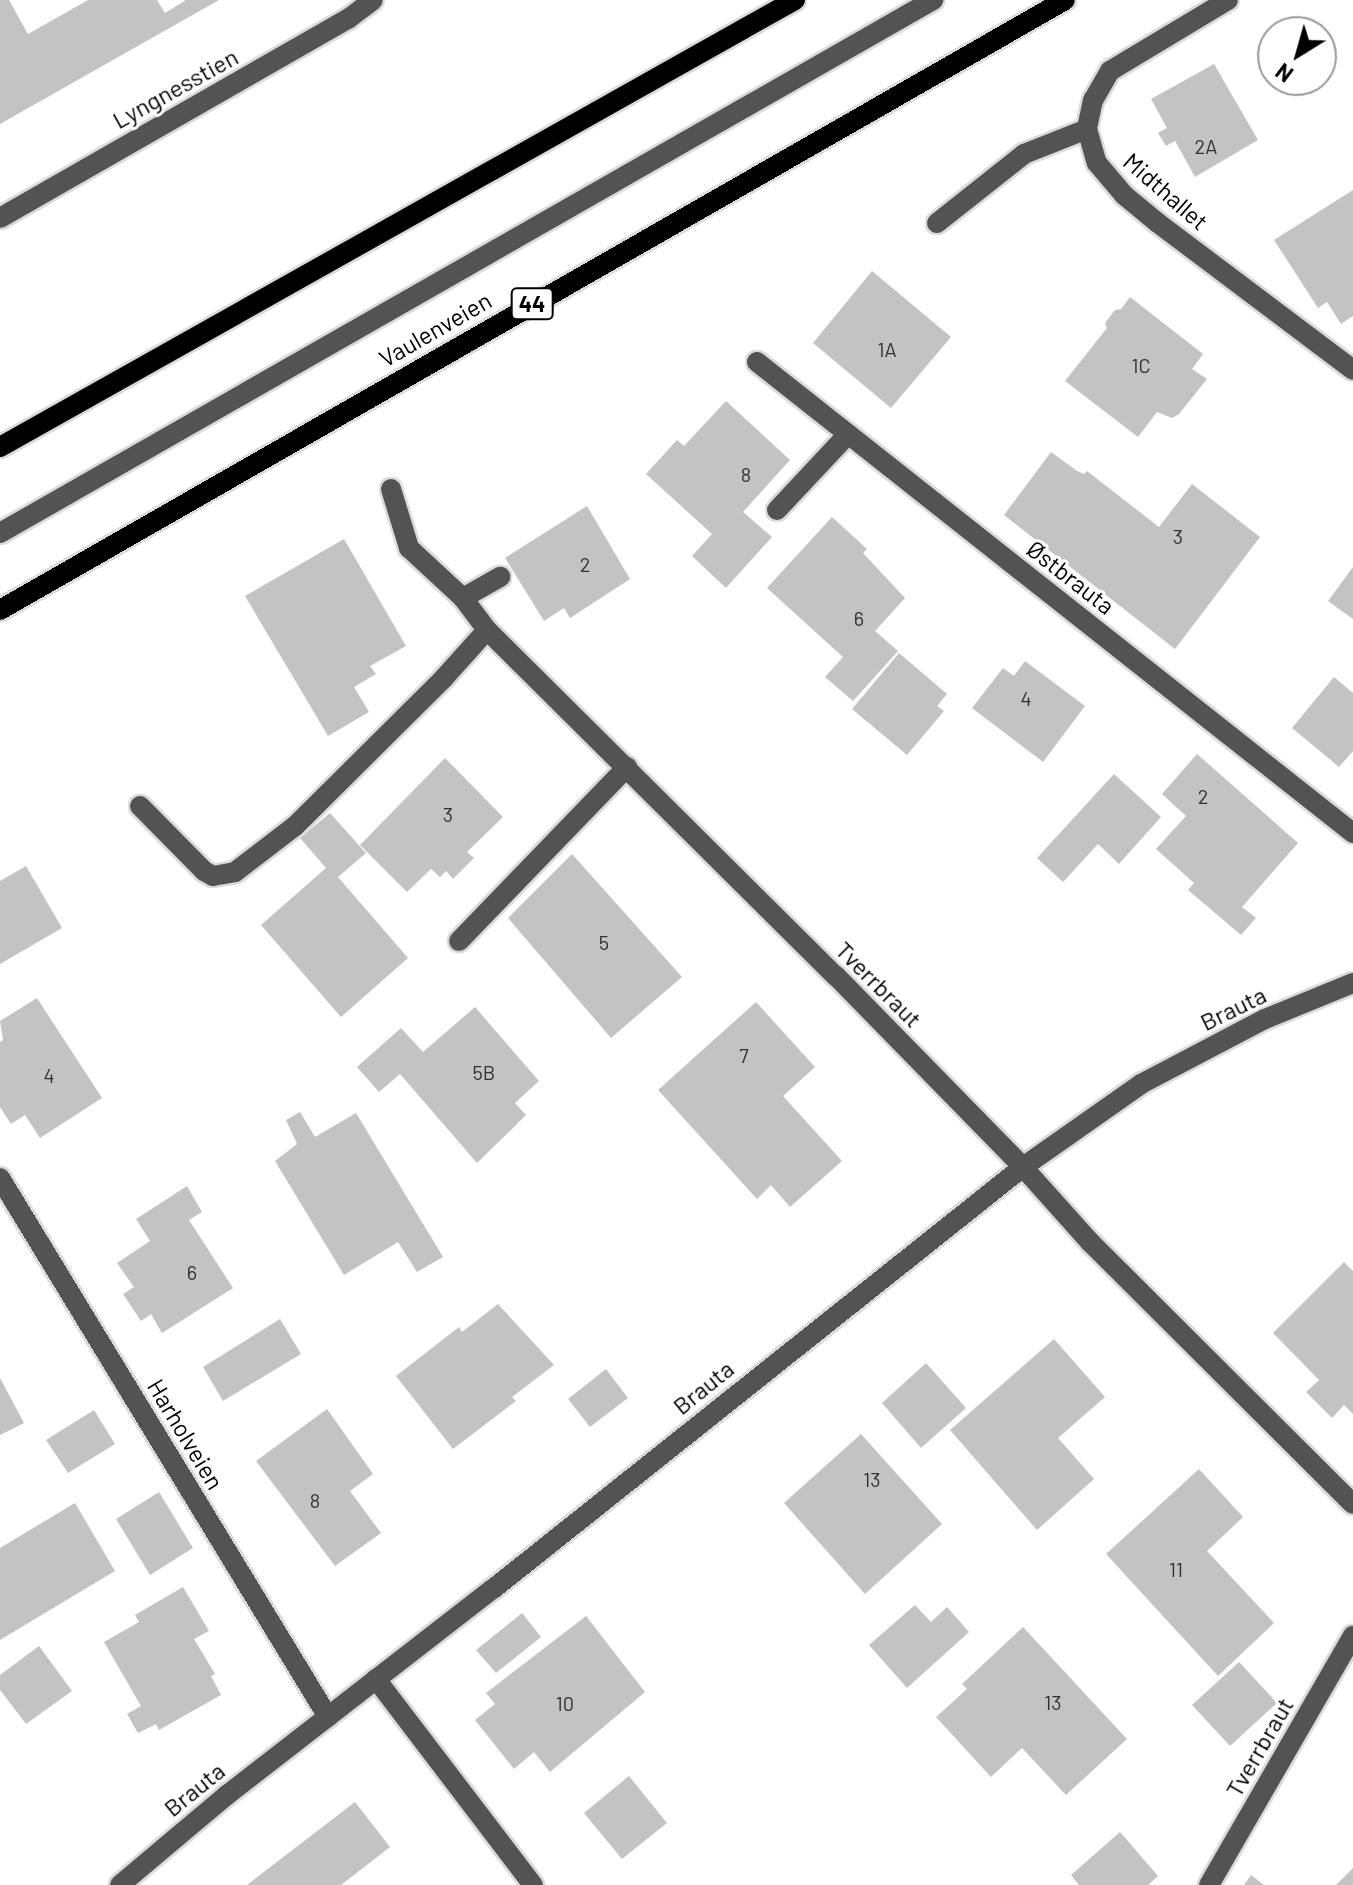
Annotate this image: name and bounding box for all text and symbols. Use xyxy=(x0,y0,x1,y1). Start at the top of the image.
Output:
north arrow xyxy=(1257,16,1337,96)
street label: Lyngnesstien xyxy=(107,42,243,134)
text: N xyxy=(1270,59,1297,88)
house number: 2A xyxy=(1195,134,1217,158)
street label: Midthallet xyxy=(1118,146,1214,236)
street label: Vaulenveien xyxy=(374,285,496,373)
road number: 44 xyxy=(510,286,554,322)
house number: 1A xyxy=(877,337,897,361)
house number: 1C xyxy=(1131,353,1151,377)
house number: 8 xyxy=(741,462,751,486)
house number: 3 xyxy=(1173,524,1183,548)
street label: Østbrauta xyxy=(1022,534,1120,620)
house number: 2 xyxy=(580,552,590,576)
house number: 6 xyxy=(854,606,864,630)
house number: 4 xyxy=(1020,686,1032,710)
house number: 2 xyxy=(1198,784,1208,808)
house number: 3 xyxy=(443,802,453,826)
house number: 5 xyxy=(599,930,609,954)
street label: Tverrbraut xyxy=(830,935,928,1033)
street label: Brauta xyxy=(1195,980,1271,1036)
house number: 7 xyxy=(739,1043,749,1067)
house number: 5B xyxy=(473,1060,495,1084)
house number: 4 xyxy=(43,1063,55,1087)
house number: 6 xyxy=(187,1260,197,1284)
street label: Brauta xyxy=(667,1354,739,1420)
street label: Harholveien xyxy=(142,1374,230,1494)
house number: 13 xyxy=(863,1467,881,1491)
house number: 8 xyxy=(310,1488,320,1512)
house number: 11 xyxy=(1169,1557,1183,1581)
house number: 13 xyxy=(1044,1690,1062,1714)
house number: 10 xyxy=(556,1691,574,1715)
street label: Tverrbraut xyxy=(1219,1692,1299,1802)
street label: Brauta xyxy=(158,1756,230,1822)

